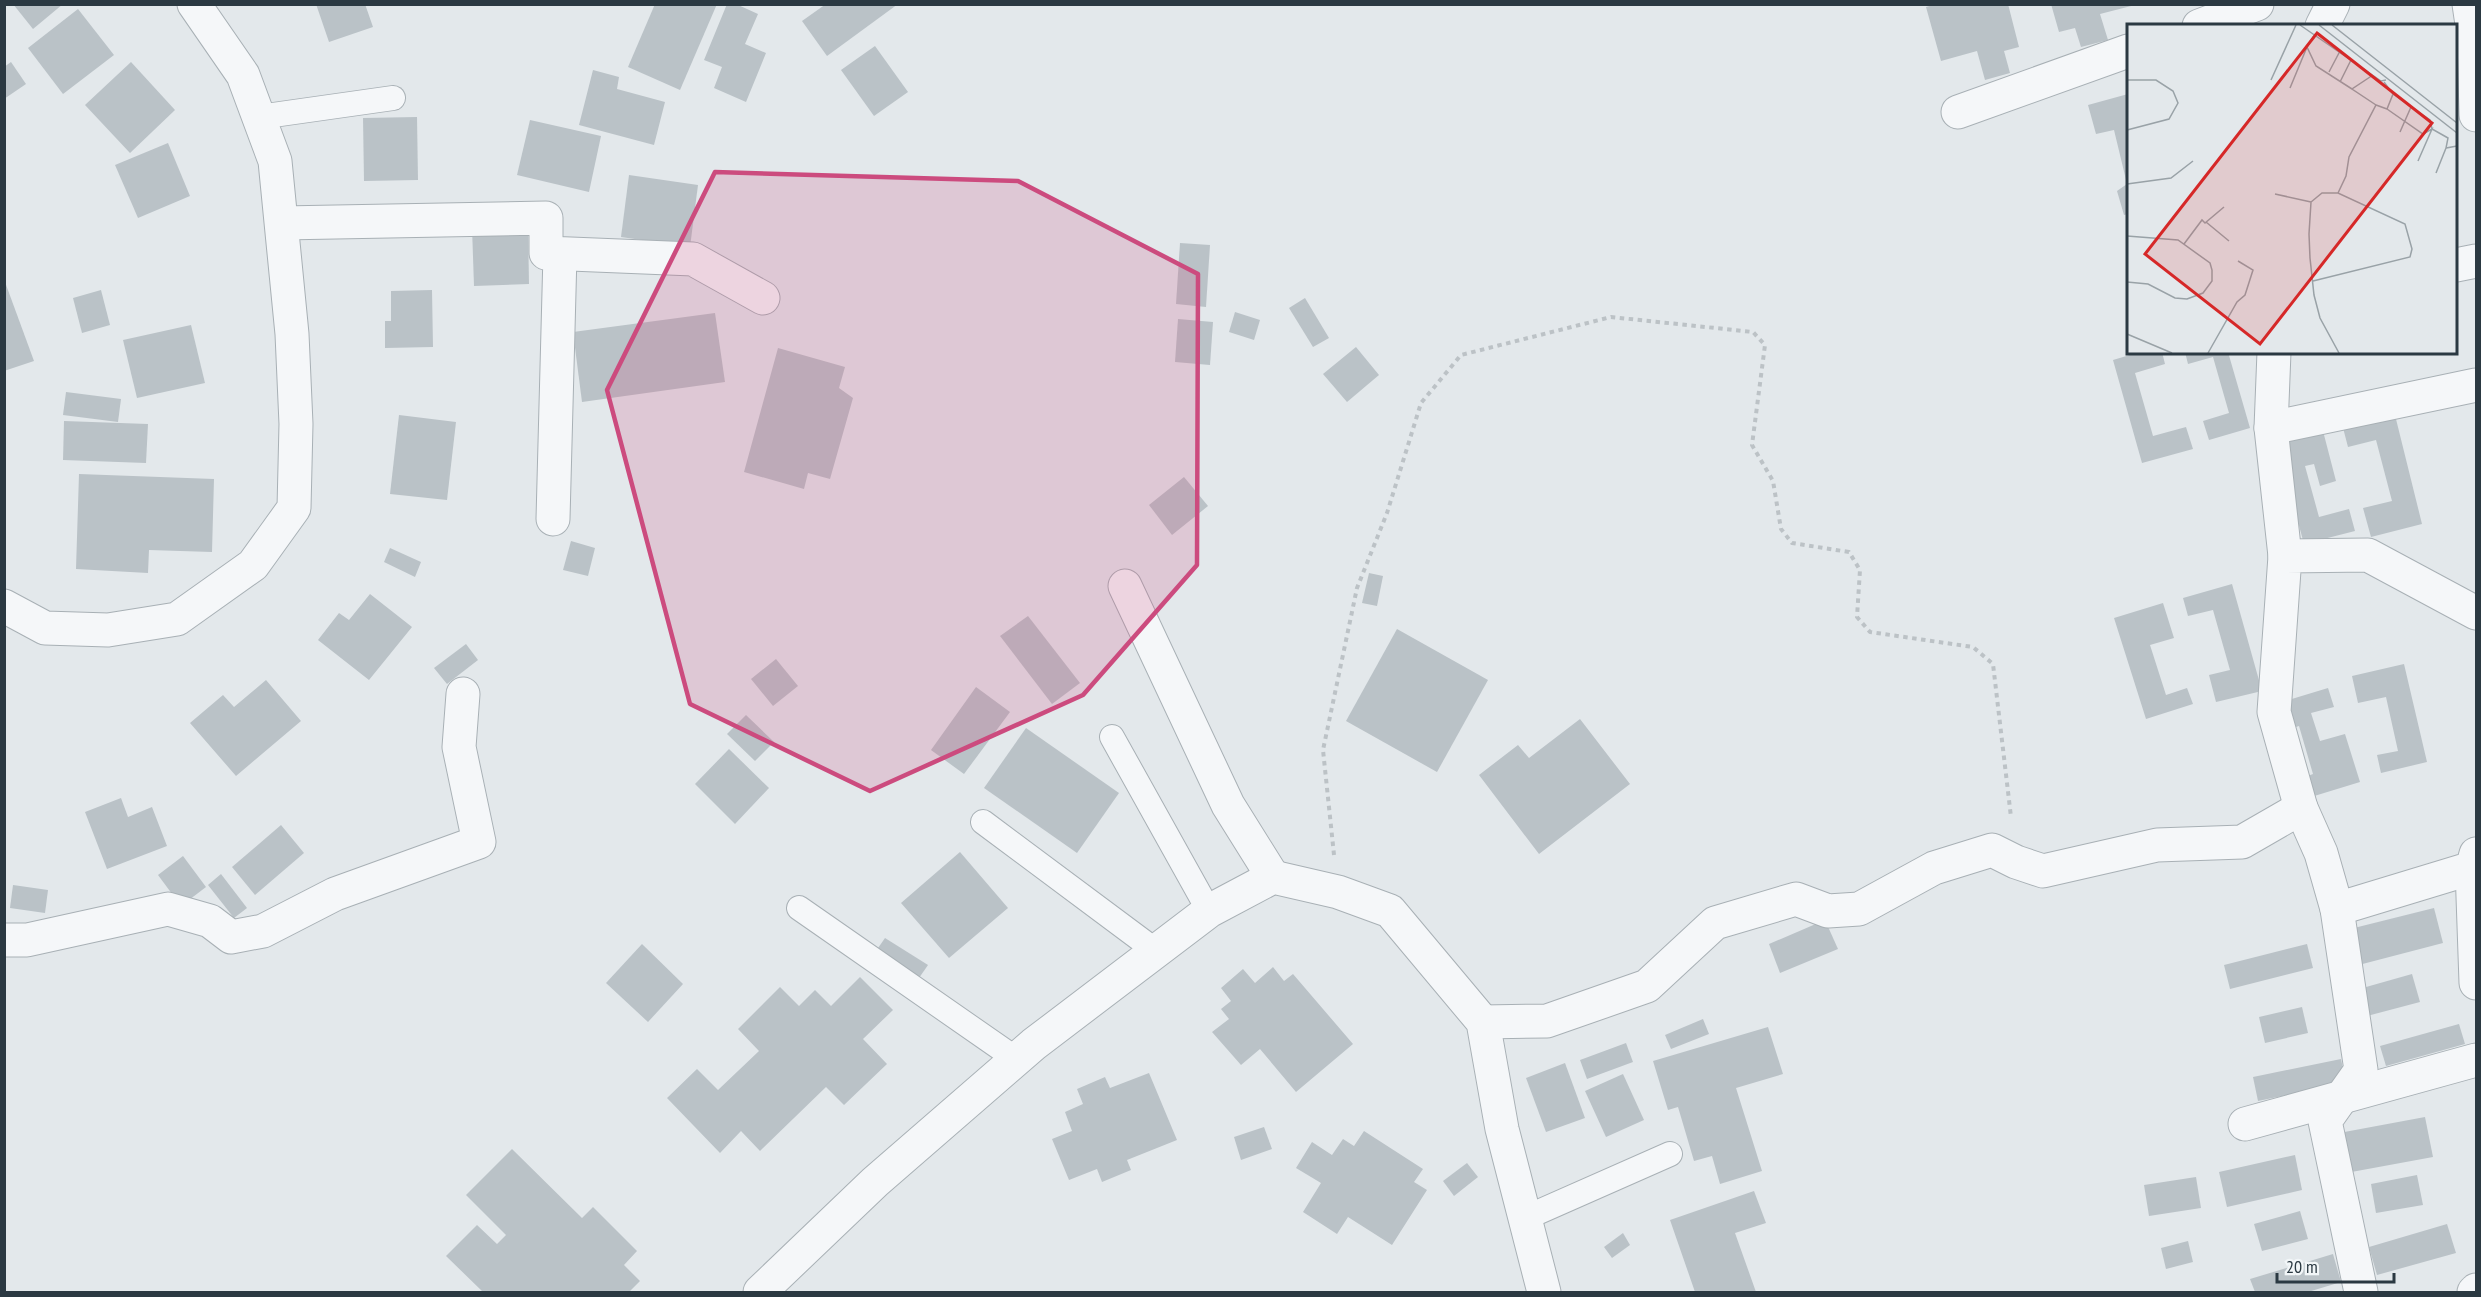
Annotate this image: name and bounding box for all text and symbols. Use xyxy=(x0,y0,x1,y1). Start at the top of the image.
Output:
inset map xyxy=(2127,24,2457,354)
scale bar xyxy=(2277,1246,2394,1284)
text: 20 m xyxy=(2286,1255,2318,1278)

